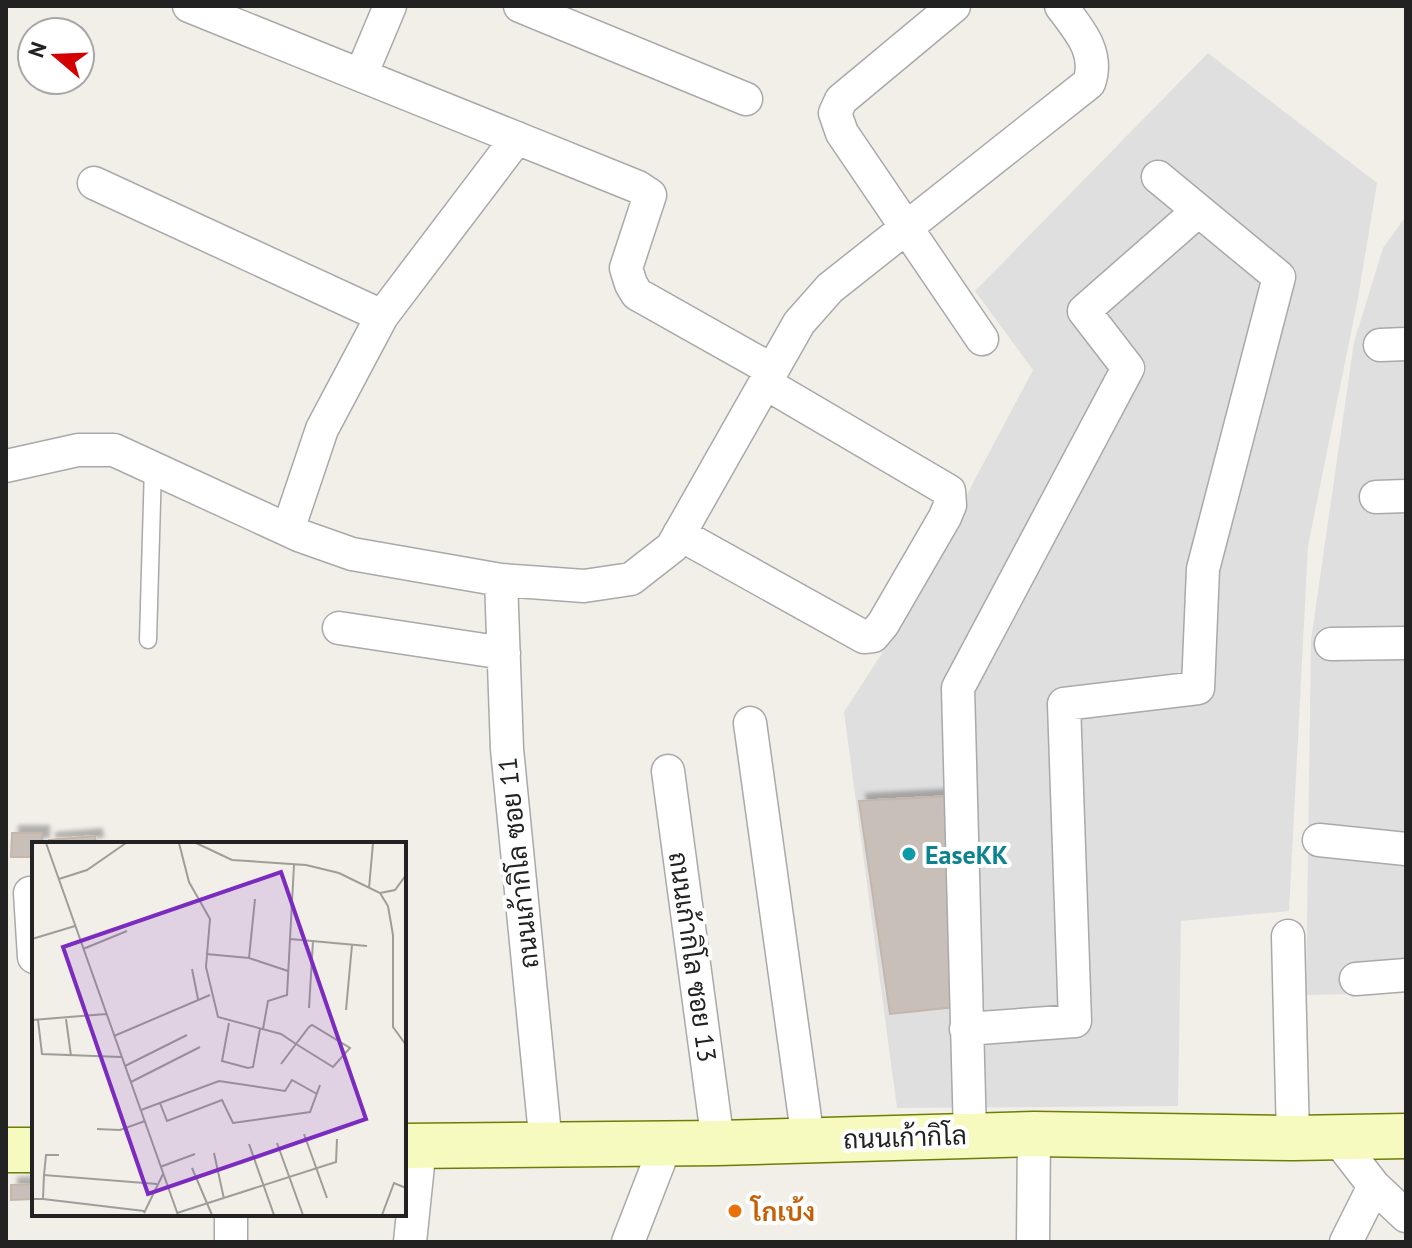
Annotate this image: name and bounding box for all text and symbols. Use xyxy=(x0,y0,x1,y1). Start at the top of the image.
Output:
north arrow xyxy=(16,16,96,96)
text: N xyxy=(21,38,53,61)
street label: ถนนเก้ากิโล ซอย 11 xyxy=(491,756,545,970)
place label: EaseKK xyxy=(925,838,1008,871)
inset map xyxy=(32,842,406,1216)
marker: EaseKK xyxy=(900,845,918,863)
street label: ถนนเก้ากิโล ซอย 13 xyxy=(662,850,724,1064)
street label: ถนนเก้ากิโล xyxy=(843,1118,967,1156)
place label: โกเบ้ง xyxy=(749,1195,815,1228)
marker: โกเบ้ง xyxy=(726,1202,744,1220)

